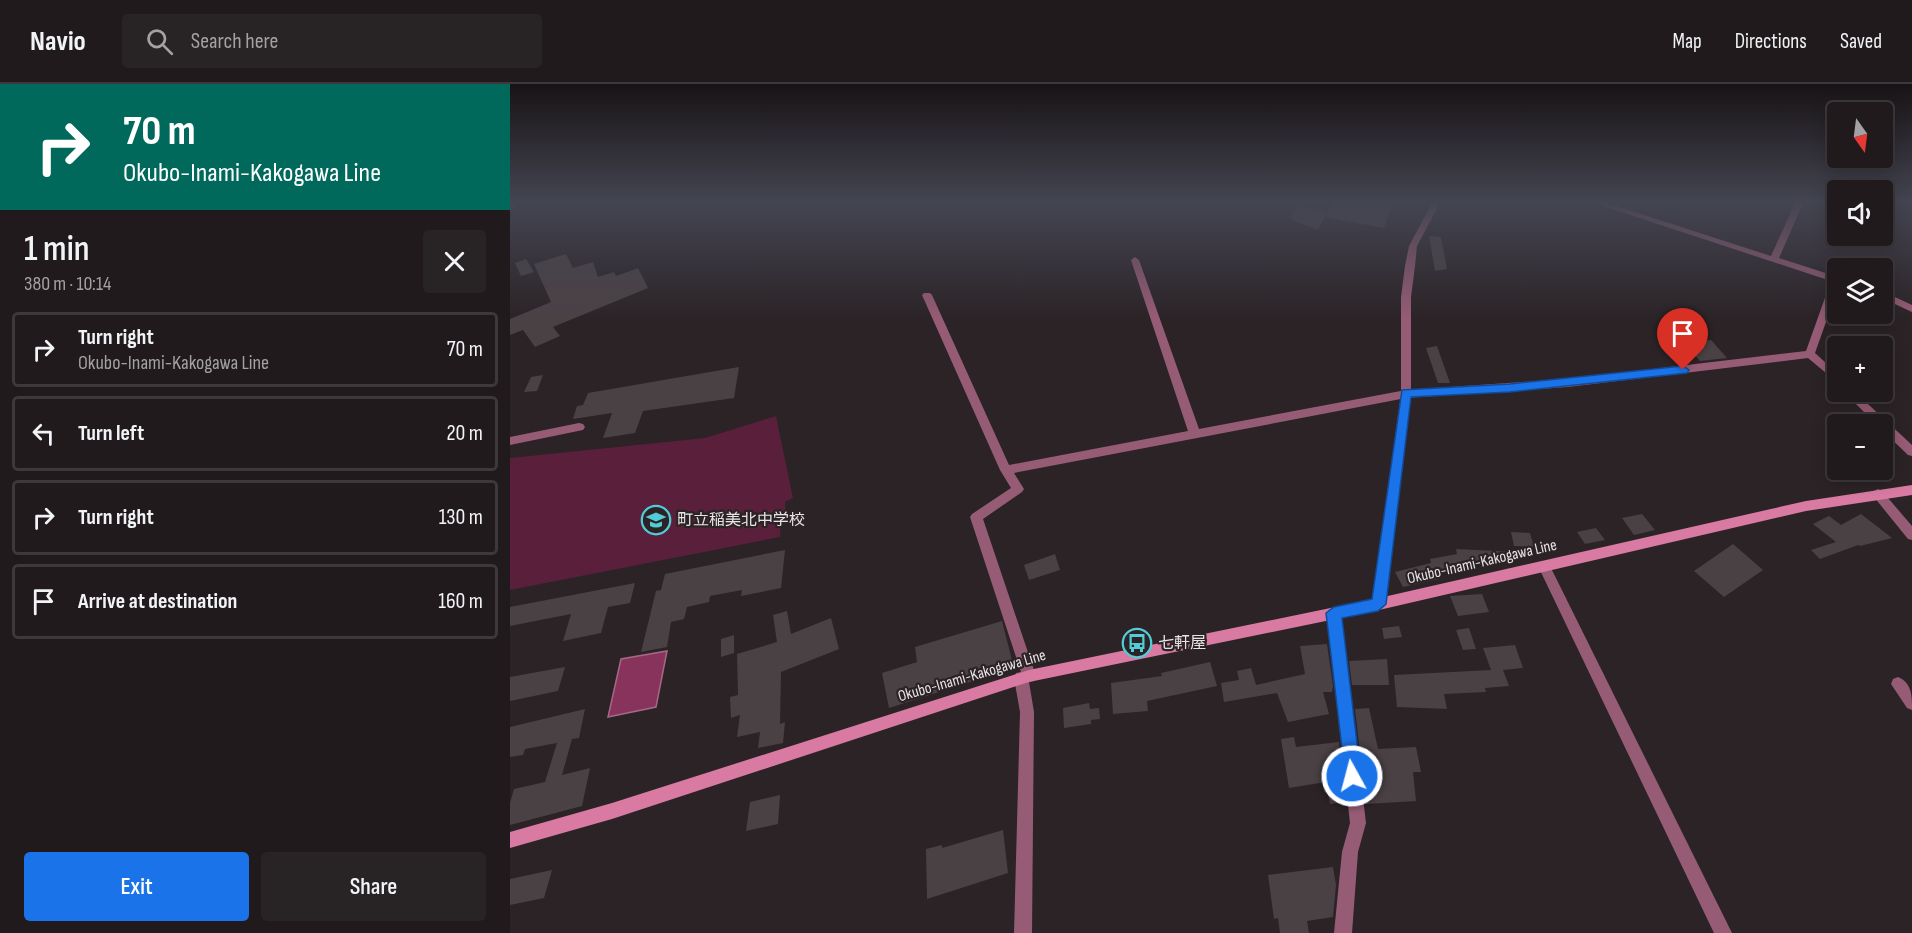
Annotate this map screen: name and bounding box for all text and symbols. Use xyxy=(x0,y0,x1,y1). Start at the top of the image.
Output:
search box xyxy=(122,14,542,68)
text: Navio xyxy=(30,25,86,58)
icon: search xyxy=(143,25,176,58)
text: Search here xyxy=(191,28,278,55)
text: Map xyxy=(1672,29,1702,54)
text: Directions xyxy=(1735,29,1807,54)
text: Saved xyxy=(1840,29,1882,54)
north arrow xyxy=(1827,102,1893,168)
map controls xyxy=(1827,102,1893,480)
text: 70 m xyxy=(123,106,196,157)
icon: right xyxy=(24,108,102,186)
text: Okubo-Inami-Kakogawa Line xyxy=(123,157,381,189)
button: sound xyxy=(1827,180,1893,246)
text: 1 min xyxy=(24,228,89,271)
button: close xyxy=(423,230,486,293)
button: layers xyxy=(1827,258,1893,324)
text: 380 m · 10:14 xyxy=(24,272,111,296)
pin xyxy=(1657,308,1708,370)
icon: arrive xyxy=(1666,317,1699,350)
text: Turn right xyxy=(78,324,154,351)
icon: right xyxy=(27,333,60,366)
text: 70 m xyxy=(447,336,483,363)
button: + xyxy=(1827,336,1893,402)
text: Okubo-Inami-Kakogawa Line xyxy=(78,351,269,375)
button: − xyxy=(1827,414,1893,480)
icon: left xyxy=(27,417,60,450)
text: Turn left xyxy=(78,420,144,447)
text: 20 m xyxy=(447,420,483,447)
icon: right xyxy=(27,501,60,534)
text: Turn right xyxy=(78,504,154,531)
text: 130 m xyxy=(439,504,483,531)
school or university icon: 町立稲美北中学校 xyxy=(640,504,672,536)
place label: 町立稲美北中学校 xyxy=(677,511,805,530)
street label: Okubo-Inami-Kakogawa Line xyxy=(1405,536,1559,588)
icon: arrive xyxy=(27,585,60,618)
text: Arrive at destination xyxy=(78,588,237,615)
text: 160 m xyxy=(438,588,483,615)
bus stop icon: 七軒屋 xyxy=(1121,627,1153,659)
place label: 七軒屋 xyxy=(1158,634,1206,653)
street label: Okubo-Inami-Kakogawa Line xyxy=(896,646,1048,706)
position arrow xyxy=(1320,744,1384,808)
button: Exit xyxy=(24,852,249,921)
button: Share xyxy=(261,852,486,921)

